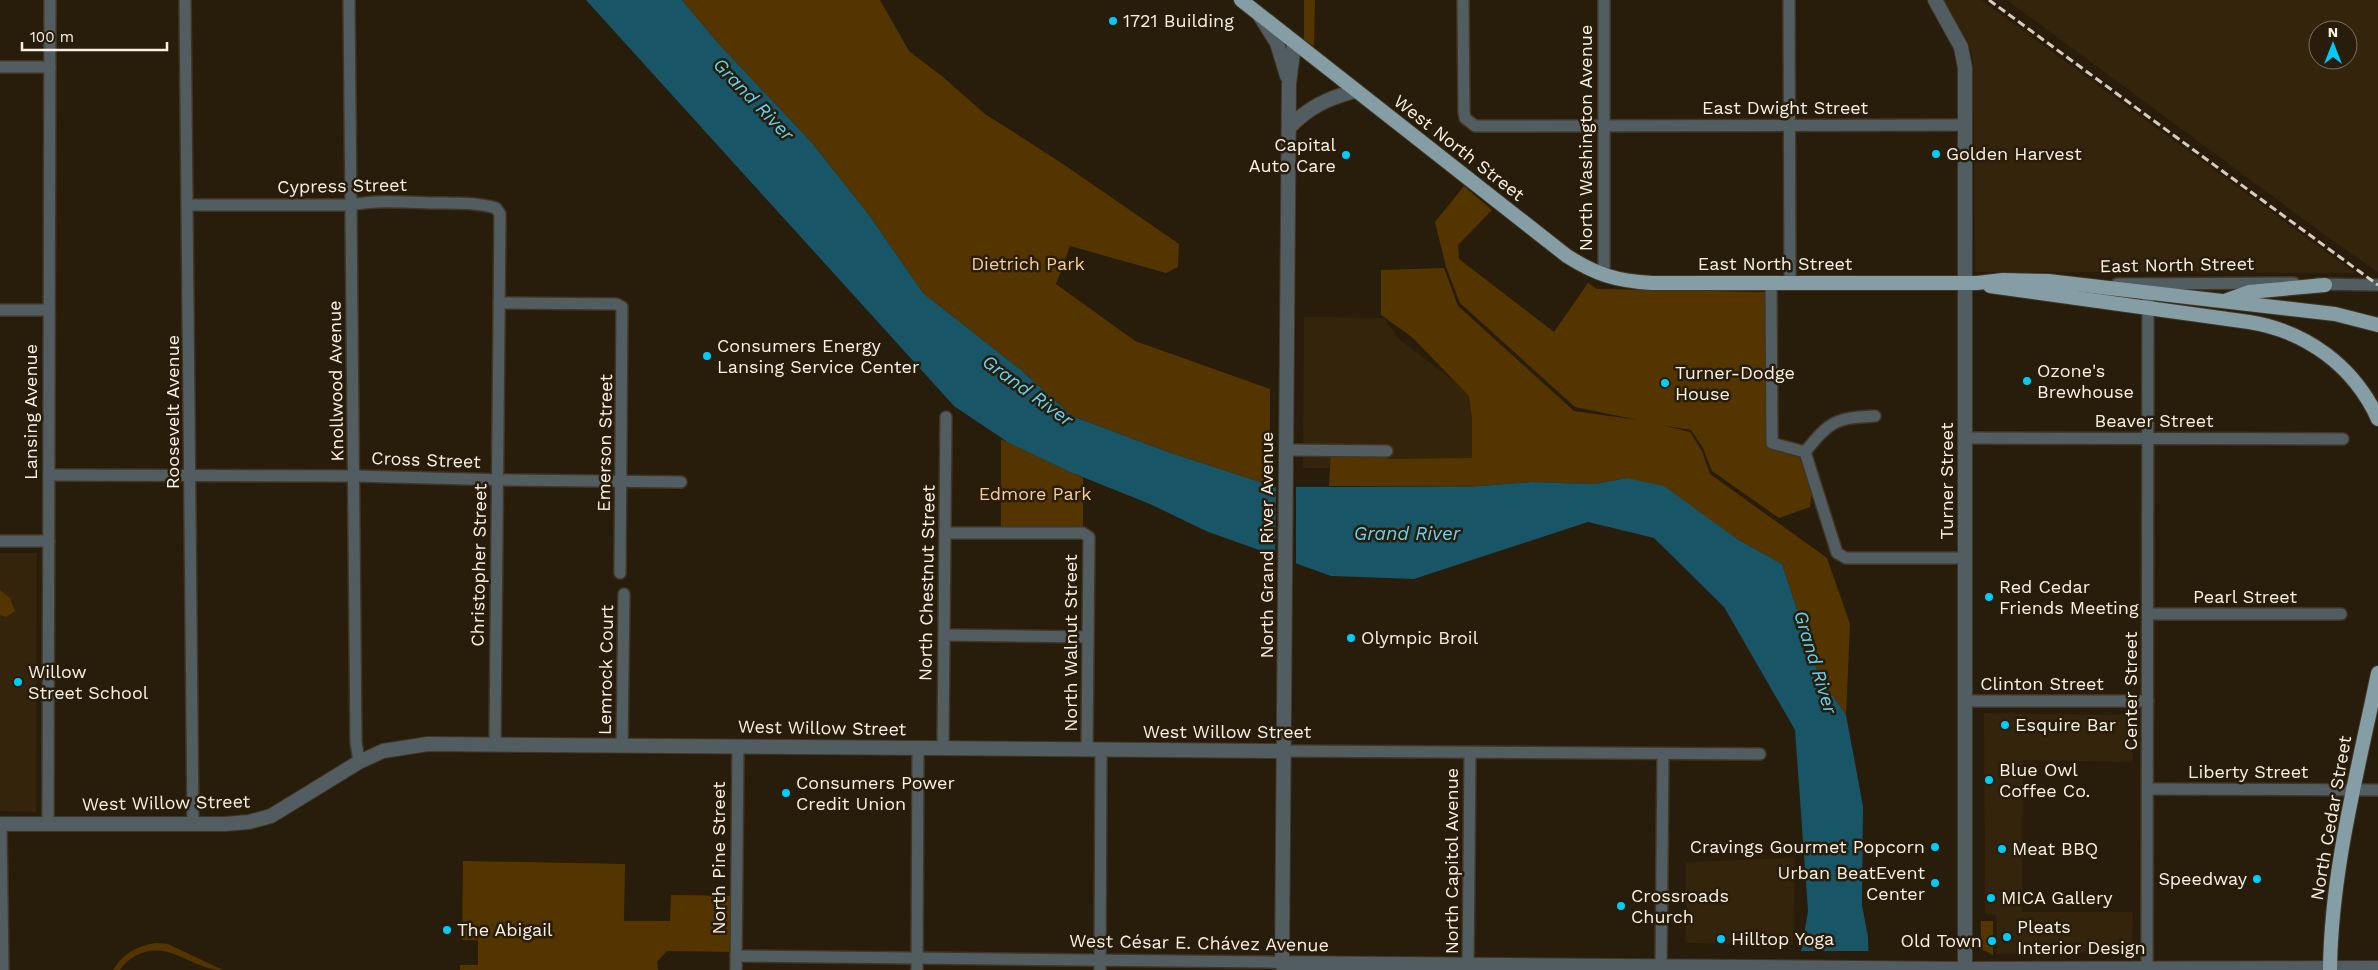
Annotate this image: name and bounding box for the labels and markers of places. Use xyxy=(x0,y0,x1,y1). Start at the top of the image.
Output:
place label: 1721 Building xyxy=(1123,10,1234,31)
marker: 1721 Building xyxy=(1107,15,1119,27)
place label: Capital Auto Care xyxy=(1249,134,1336,176)
place label: Golden Harvest xyxy=(1946,143,2082,164)
marker: Golden Harvest xyxy=(1930,148,1942,160)
marker: Capital Auto Care xyxy=(1340,149,1352,161)
place label: Consumers Energy Lansing Service Center xyxy=(717,335,919,377)
marker: Consumers Energy Lansing Service Center xyxy=(701,350,713,362)
place label: Ozone's Brewhouse xyxy=(2037,360,2134,402)
place label: Turner-Dodge House xyxy=(1675,362,1795,404)
marker: Ozone's Brewhouse xyxy=(2021,375,2033,387)
marker: Turner-Dodge House xyxy=(1659,377,1671,389)
place label: Red Cedar Friends Meeting xyxy=(1999,576,2139,618)
marker: Red Cedar Friends Meeting xyxy=(1983,591,1995,603)
place label: Olympic Broil xyxy=(1361,627,1479,648)
marker: Olympic Broil xyxy=(1345,632,1357,644)
place label: Willow Street School xyxy=(28,661,149,703)
marker: Willow Street School xyxy=(12,676,24,688)
place label: Esquire Bar xyxy=(2015,714,2116,735)
marker: Esquire Bar xyxy=(1999,719,2011,731)
place label: Blue Owl Coffee Co. xyxy=(1999,759,2090,801)
place label: Consumers Power Credit Union xyxy=(796,772,955,814)
marker: Blue Owl Coffee Co. xyxy=(1983,774,1995,786)
marker: Consumers Power Credit Union xyxy=(780,787,792,799)
place label: Cravings Gourmet Popcorn xyxy=(1690,836,1925,857)
place label: Meat BBQ xyxy=(2012,838,2098,859)
marker: Cravings Gourmet Popcorn xyxy=(1929,841,1941,853)
marker: Meat BBQ xyxy=(1996,843,2008,855)
place label: Urban BeatEvent Center xyxy=(1778,862,1925,904)
place label: Speedway xyxy=(2158,868,2248,889)
marker: Speedway xyxy=(2251,873,2263,885)
marker: Urban BeatEvent Center xyxy=(1929,877,1941,889)
place label: Crossroads Church xyxy=(1631,885,1729,927)
place label: MICA Gallery xyxy=(2001,887,2113,908)
marker: MICA Gallery xyxy=(1985,892,1997,904)
marker: Crossroads Church xyxy=(1615,900,1627,912)
place label: Pleats Interior Design xyxy=(2017,916,2146,958)
place label: The Abigail xyxy=(457,919,553,940)
marker: The Abigail xyxy=(441,924,453,936)
place label: Hilltop Yoga xyxy=(1731,928,1834,949)
place label: Old Town xyxy=(1900,930,1982,951)
marker: Pleats Interior Design xyxy=(2001,931,2013,943)
marker: Hilltop Yoga xyxy=(1715,933,1727,945)
marker: Old Town xyxy=(1986,935,1998,947)

